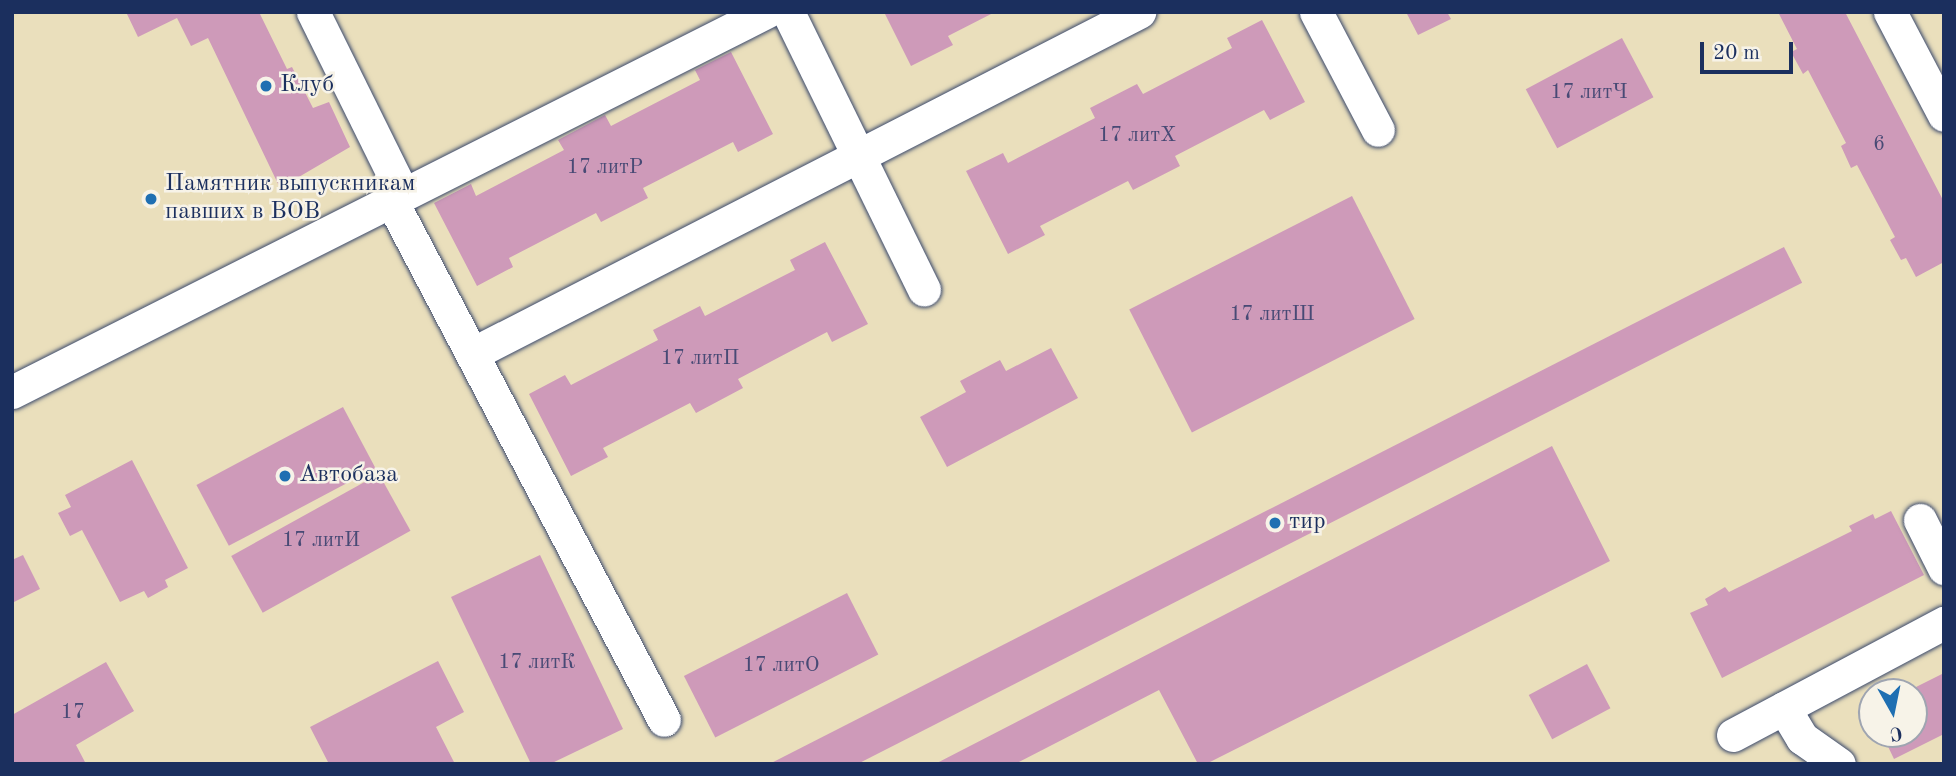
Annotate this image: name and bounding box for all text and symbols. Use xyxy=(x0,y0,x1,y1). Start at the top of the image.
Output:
scale bar xyxy=(1704,28,1797,72)
text: 20 m xyxy=(1713,43,1760,64)
place label: Клуб xyxy=(280,72,334,100)
marker: Клуб xyxy=(258,78,274,94)
house number: 17 литЧ xyxy=(1550,80,1628,106)
house number: 17 литХ xyxy=(1098,123,1176,149)
house number: 6 xyxy=(1873,132,1885,158)
house number: 17 литР xyxy=(567,155,643,181)
place label: Памятник выпускникам павших в ВОВ xyxy=(165,171,415,227)
marker: Памятник выпускникам павших в ВОВ xyxy=(143,191,159,207)
house number: 17 литШ xyxy=(1229,302,1315,328)
house number: 17 литП xyxy=(661,346,739,372)
place label: Автобаза xyxy=(299,462,398,490)
marker: Автобаза xyxy=(277,468,293,484)
place label: тир xyxy=(1289,509,1326,537)
marker: тир xyxy=(1267,515,1283,531)
house number: 17 литИ xyxy=(282,528,360,554)
house number: 17 литК xyxy=(498,650,576,676)
house number: 17 литО xyxy=(743,653,819,679)
north arrow xyxy=(1858,678,1928,748)
house number: 17 xyxy=(61,700,85,726)
text: С xyxy=(1888,722,1904,743)

